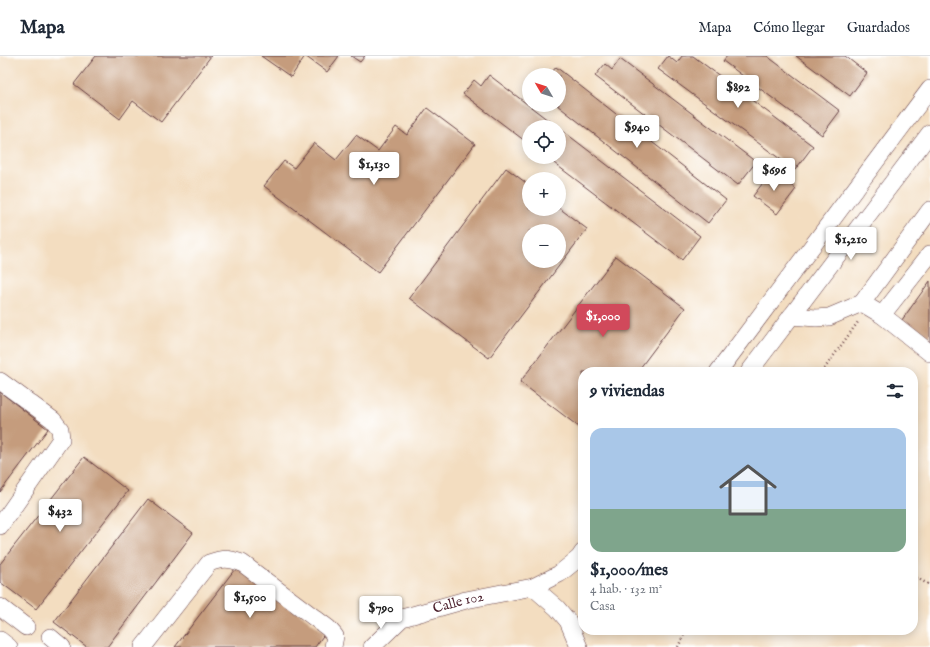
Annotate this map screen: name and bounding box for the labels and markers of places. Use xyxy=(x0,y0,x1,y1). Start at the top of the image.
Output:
pin: $892 xyxy=(714,75,762,109)
pin: $940 xyxy=(613,115,661,149)
pin: $1,130 xyxy=(341,152,407,186)
pin: $696 xyxy=(750,158,798,192)
pin: $1,210 xyxy=(818,227,884,261)
pin: $1,000 xyxy=(570,304,636,338)
pin: $432 xyxy=(36,499,84,533)
pin: $1,500 xyxy=(217,585,283,619)
pin: $790 xyxy=(357,596,405,630)

